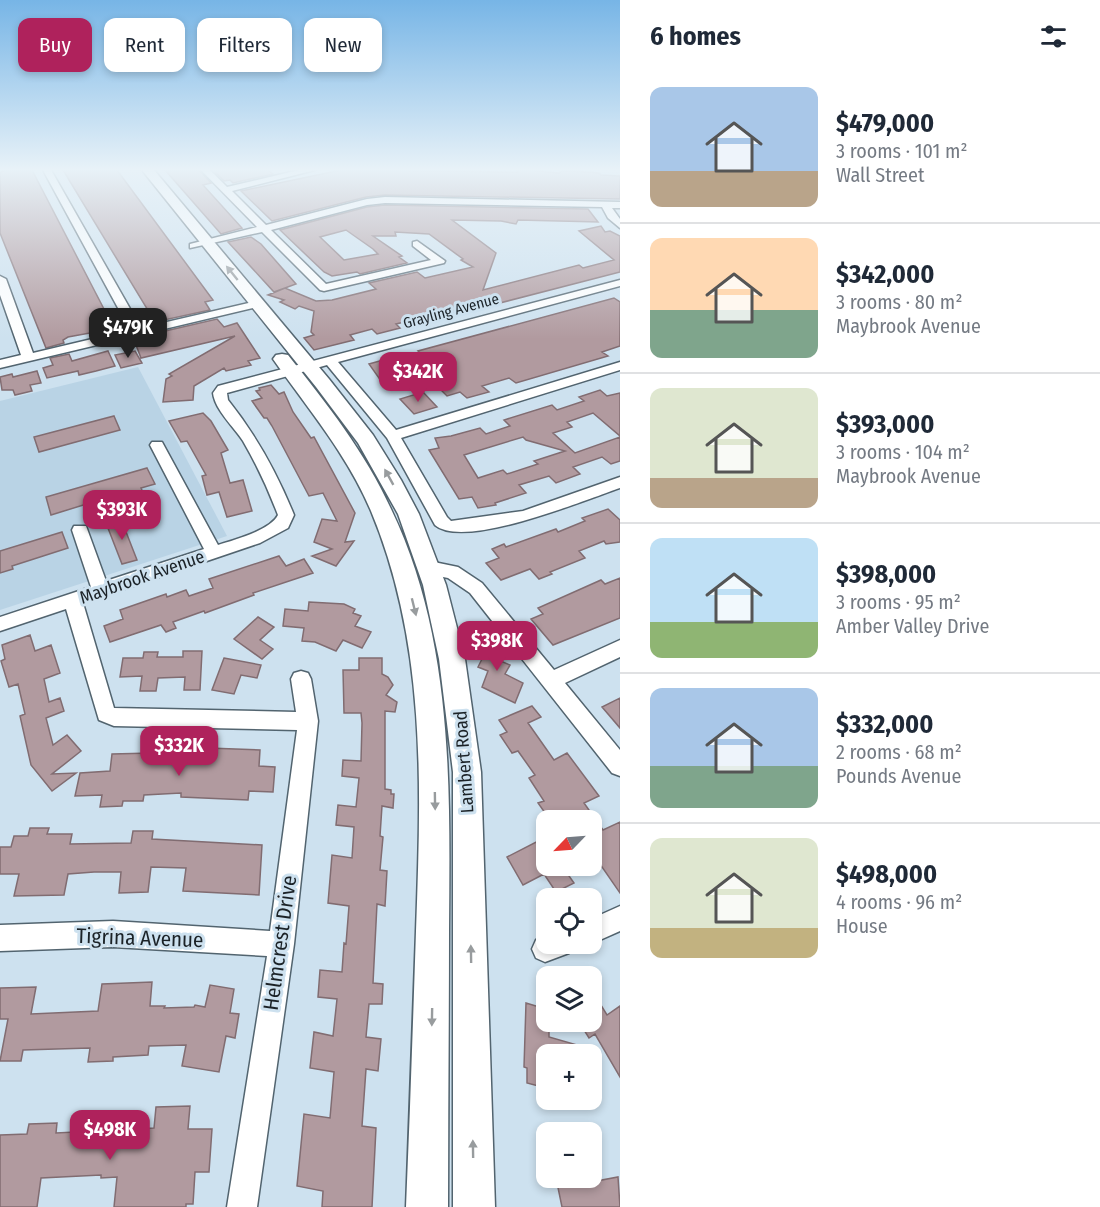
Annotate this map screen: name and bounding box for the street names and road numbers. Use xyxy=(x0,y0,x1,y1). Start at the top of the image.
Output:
street label: Grayling Avenue xyxy=(401,290,501,332)
street label: Maybrook Avenue xyxy=(77,545,207,609)
street label: Lambert Road xyxy=(449,710,479,814)
street label: Helmcrest Drive xyxy=(258,874,302,1012)
street label: Tigrina Avenue xyxy=(76,923,204,953)

